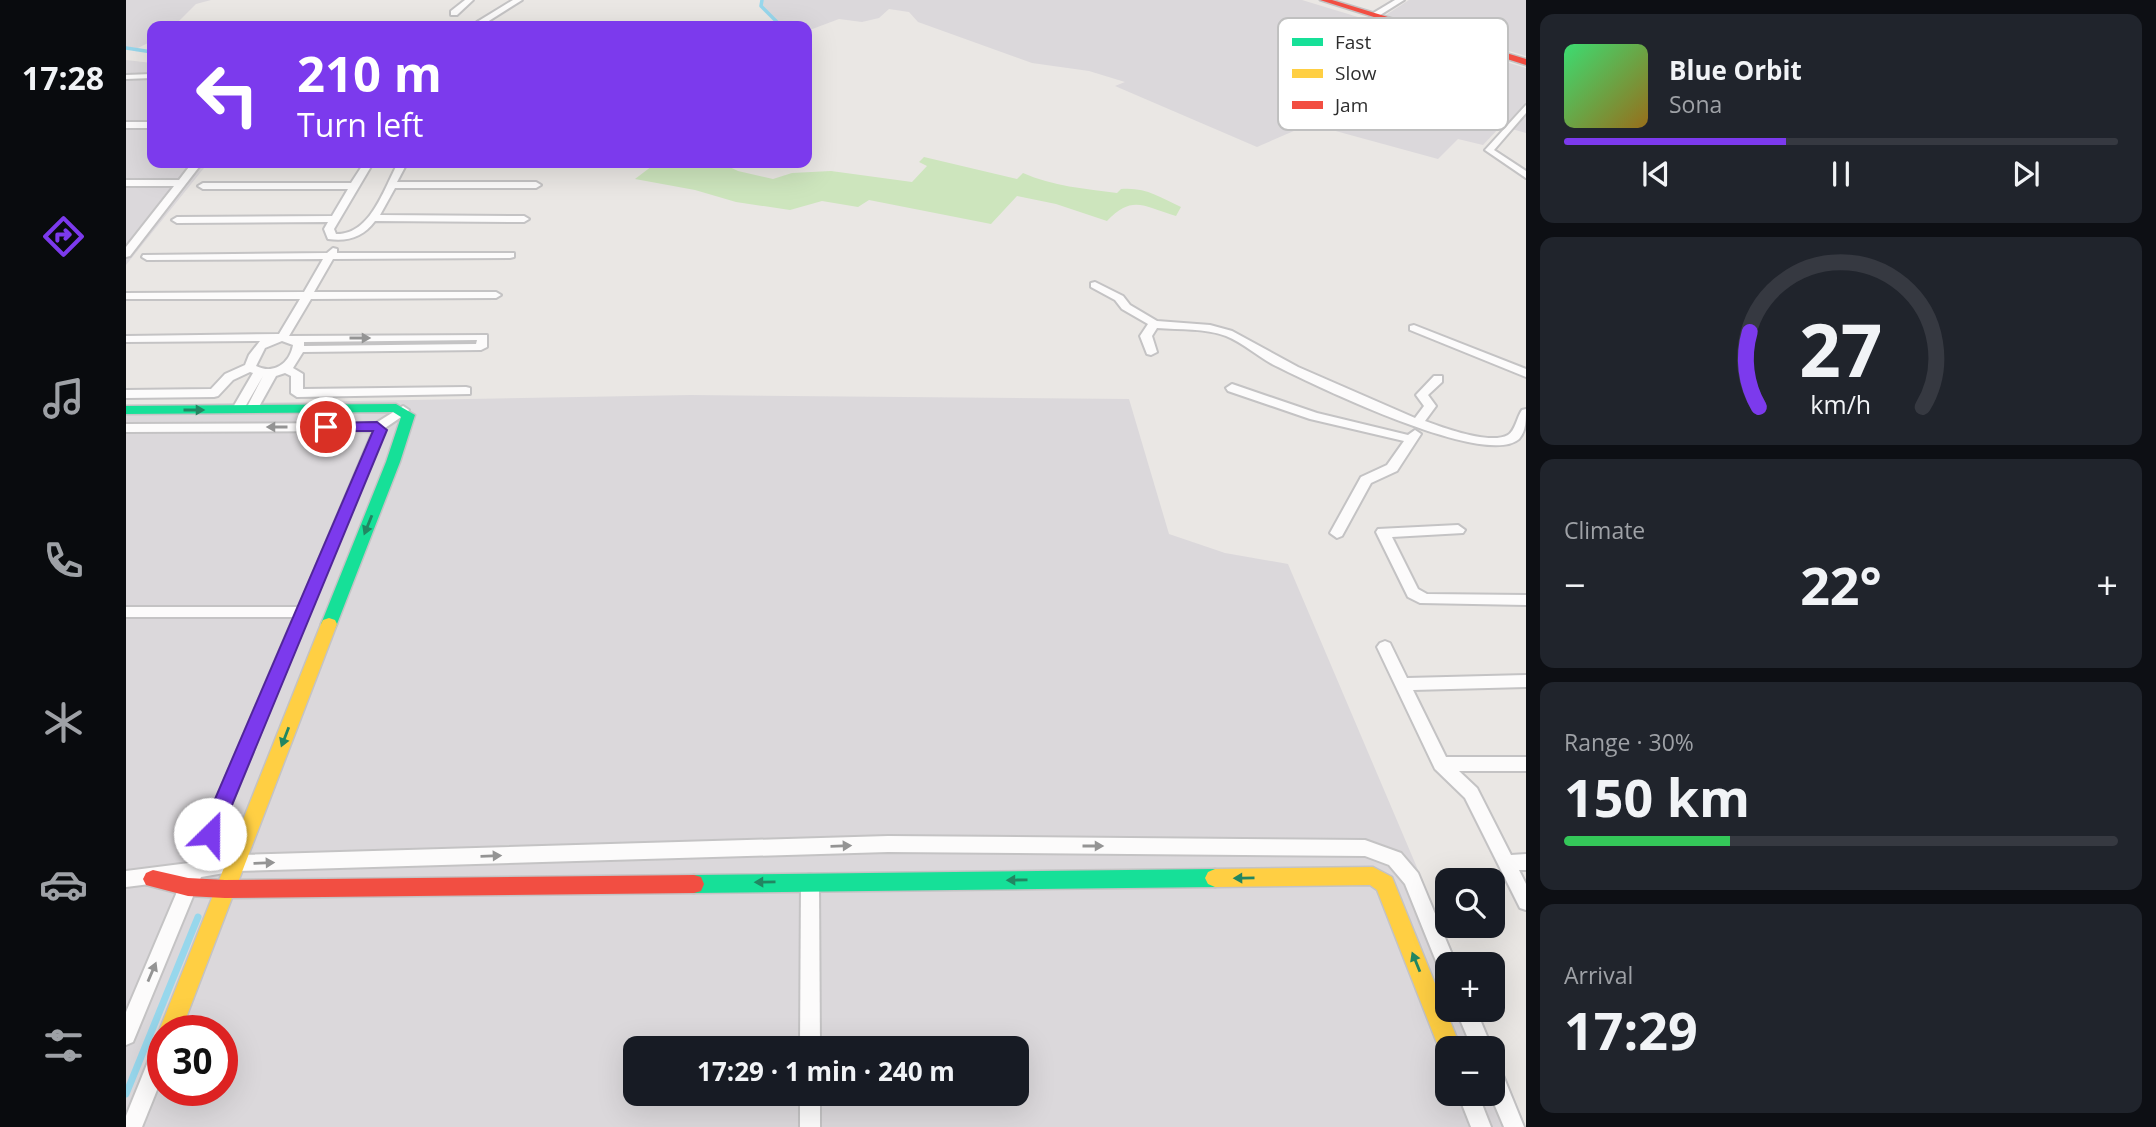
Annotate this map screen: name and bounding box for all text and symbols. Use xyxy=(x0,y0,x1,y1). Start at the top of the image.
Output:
legend xyxy=(1278,18,1508,130)
text: Fast xyxy=(1335,29,1371,55)
text: 210 m xyxy=(297,40,442,106)
icon: left xyxy=(182,49,273,140)
text: Blue Orbit xyxy=(1669,52,1802,88)
text: 17:28 xyxy=(22,56,104,99)
text: Slow xyxy=(1335,60,1377,86)
text: Sona xyxy=(1669,88,1722,120)
text: Jam xyxy=(1333,92,1368,118)
text: Turn left xyxy=(297,103,423,146)
icon: previous xyxy=(1637,155,1675,193)
icon: pause xyxy=(1822,155,1860,193)
icon: next xyxy=(2007,155,2045,193)
icon: directions xyxy=(39,212,88,261)
text: 27 xyxy=(1799,299,1883,398)
one-way arrow xyxy=(350,333,372,344)
icon: music xyxy=(39,374,88,423)
text: km/h xyxy=(1811,387,1871,421)
pin xyxy=(296,397,356,457)
one-way arrow xyxy=(183,404,205,415)
icon: arrive xyxy=(307,408,345,446)
one-way arrow xyxy=(266,421,288,433)
one-way arrow xyxy=(362,514,373,535)
text: Climate xyxy=(1564,514,1645,546)
icon: phone xyxy=(39,536,88,585)
text: 22° xyxy=(1800,549,1882,620)
text: − xyxy=(1564,558,1586,610)
text: + xyxy=(2096,558,2118,610)
icon: climate xyxy=(39,698,88,747)
one-way arrow xyxy=(279,726,290,747)
text: Range · 30% xyxy=(1564,726,1694,758)
text: 150 km xyxy=(1564,761,1750,832)
position arrow xyxy=(173,797,247,871)
one-way arrow xyxy=(830,840,852,851)
one-way arrow xyxy=(1082,840,1104,852)
one-way arrow xyxy=(480,850,502,862)
one-way arrow xyxy=(253,857,275,868)
icon: car xyxy=(39,860,88,909)
map controls xyxy=(1435,868,1505,1106)
button: search xyxy=(1435,868,1505,938)
one-way arrow xyxy=(1233,872,1255,884)
one-way arrow xyxy=(1005,874,1027,886)
one-way arrow xyxy=(753,877,775,888)
one-way arrow xyxy=(1410,951,1421,972)
button: + xyxy=(1435,952,1505,1022)
text: Arrival xyxy=(1564,959,1633,991)
one-way arrow xyxy=(147,961,158,982)
text: 17:29 xyxy=(1564,994,1698,1065)
speed limit sign: 30 xyxy=(147,1015,238,1106)
icon: filters xyxy=(39,1021,88,1070)
button: − xyxy=(1435,1036,1505,1106)
text: 17:29 · 1 min · 240 m xyxy=(697,1053,955,1089)

